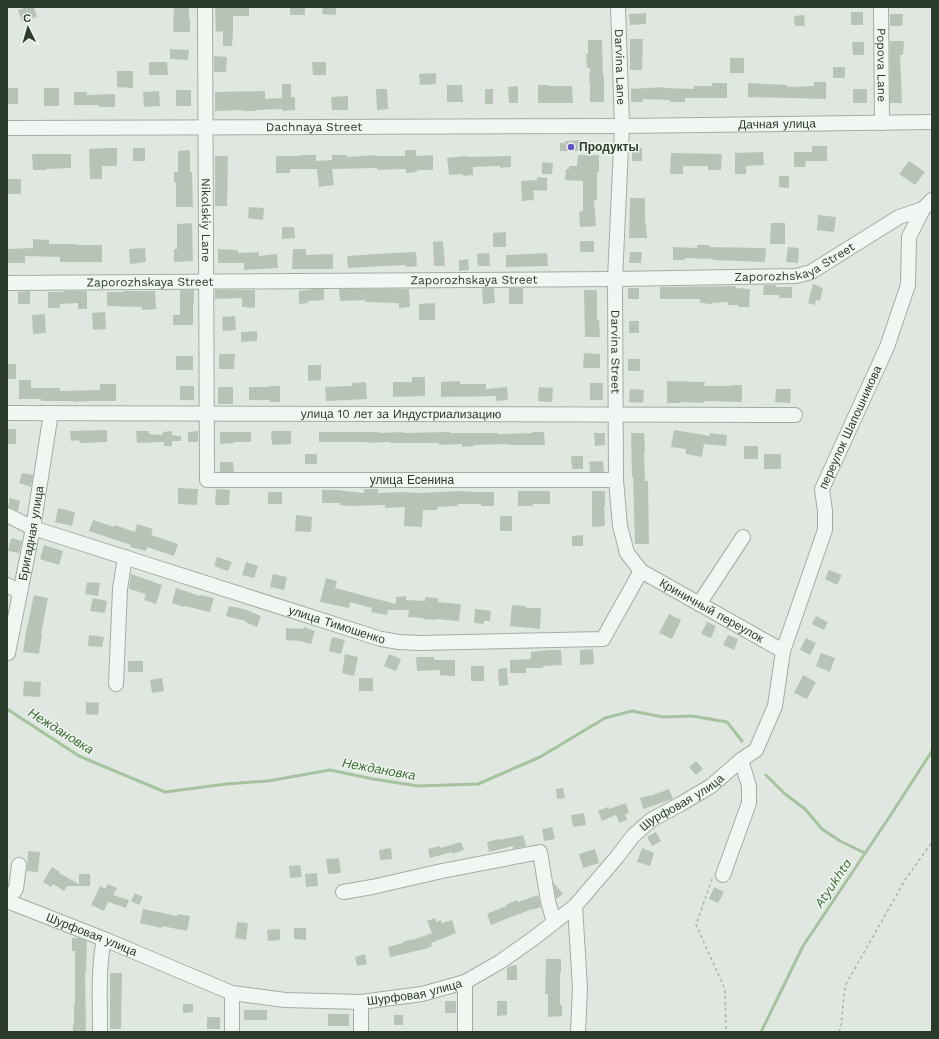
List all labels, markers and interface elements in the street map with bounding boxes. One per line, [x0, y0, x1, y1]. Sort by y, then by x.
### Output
north arrow [8, 8, 48, 48]
text: С [23, 12, 32, 25]
street label: Popova Lane [874, 28, 889, 102]
street label: Darvina Lane [612, 29, 628, 105]
street label: Дачная улица [738, 116, 816, 132]
street label: Dachnaya Street [266, 120, 362, 134]
place label: Продукты [579, 140, 639, 154]
marker: Продукты [566, 142, 576, 152]
street label: Nikolskiy Lane [199, 178, 213, 262]
street label: Zaporozhskaya Street [734, 240, 857, 284]
street label: Zaporozhskaya Street [410, 273, 538, 287]
street label: Zaporozhskaya Street [86, 275, 214, 289]
street label: Darvina Street [608, 310, 623, 394]
street label: переулок Шапошникова [816, 363, 885, 491]
street label: улица 10 лет за Индустриализацию [301, 407, 501, 421]
street label: улица Есенина [370, 473, 454, 487]
street label: Бригадная улица [16, 485, 47, 582]
street label: Криничный переулок [657, 576, 767, 646]
street label: улица Тимошенко [287, 603, 386, 647]
water label: Неждановка [25, 705, 97, 757]
water label: Неждановка [341, 755, 417, 783]
street label: Шурфовая улица [637, 771, 727, 834]
water label: Atyukhta [811, 856, 855, 911]
street label: Шурфовая улица [44, 910, 139, 959]
street label: Шурфовая улица [366, 976, 464, 1008]

